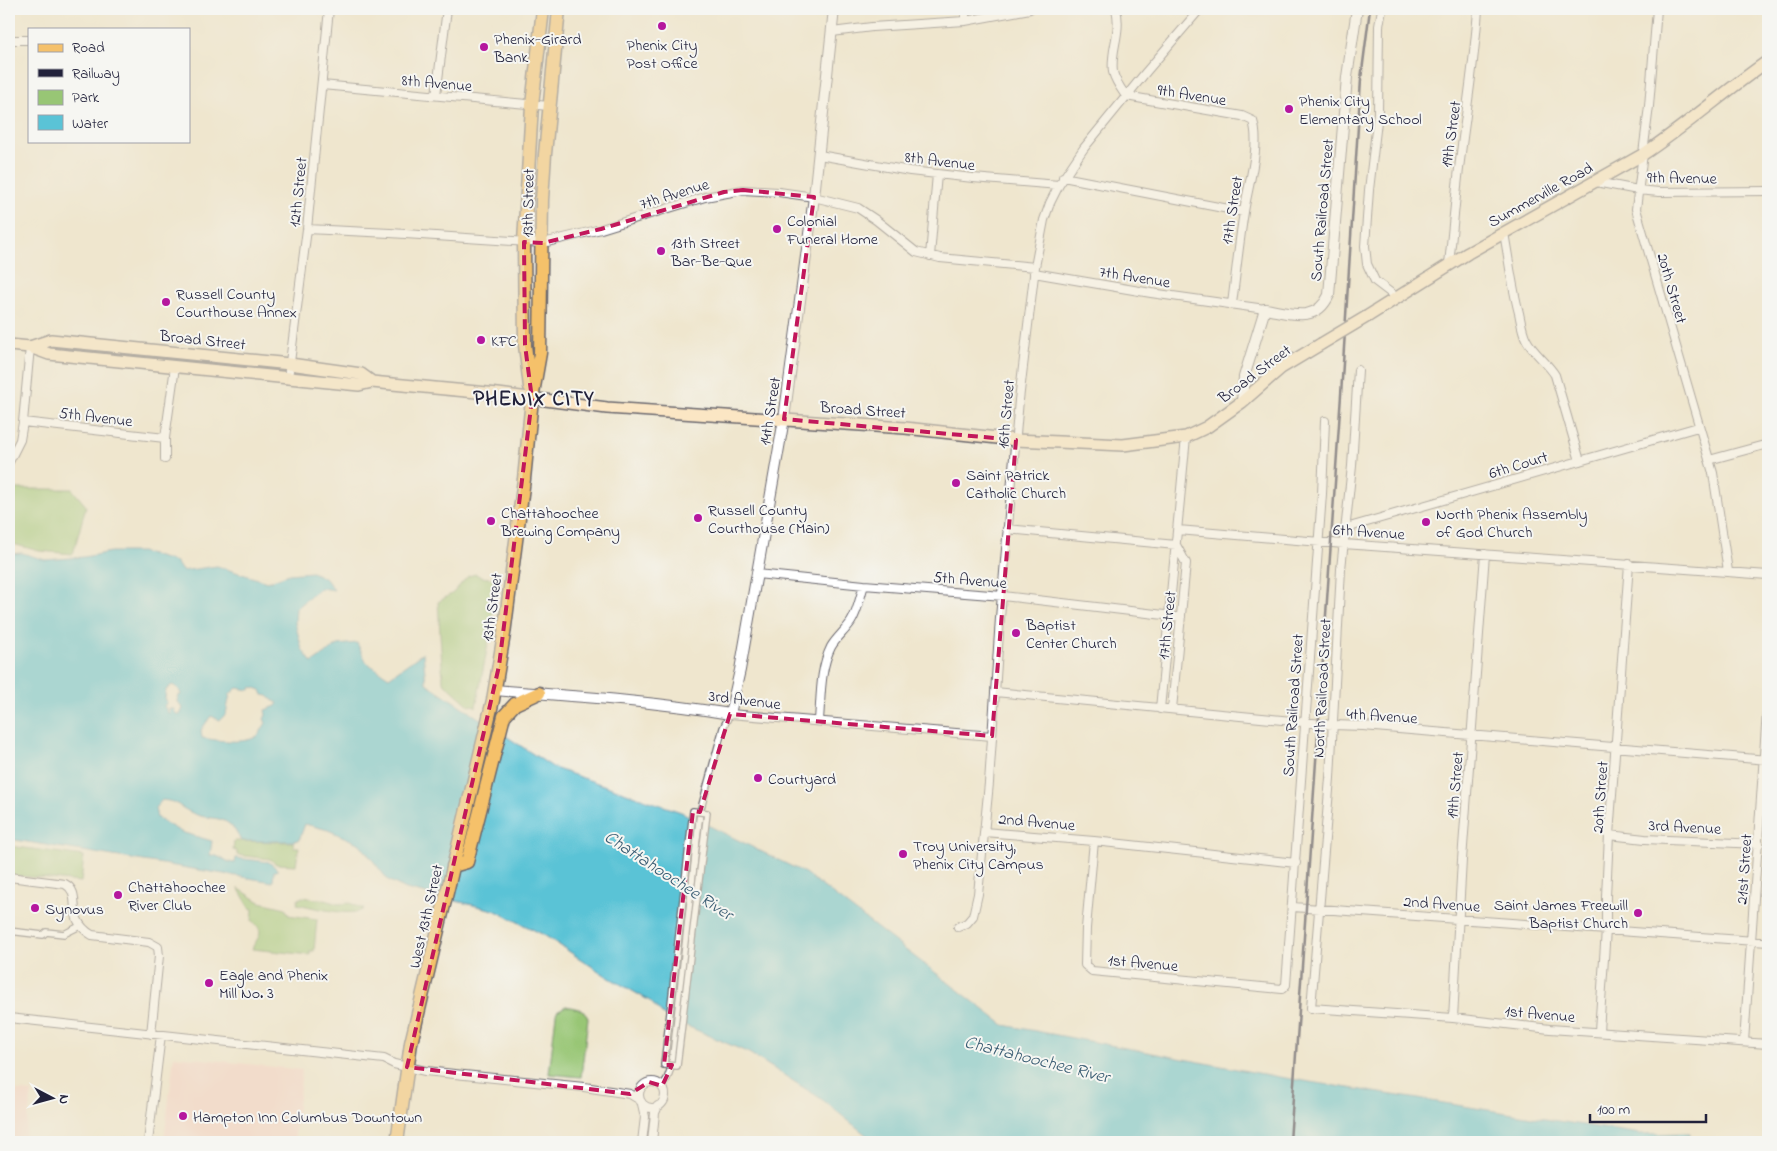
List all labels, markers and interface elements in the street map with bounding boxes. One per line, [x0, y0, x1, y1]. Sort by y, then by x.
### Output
marker: Phenix City Post Office [656, 20, 668, 32]
legend [28, 28, 190, 142]
place label: Phenix-Girard Bank [493, 28, 581, 70]
place label: Phenix City Post Office [626, 34, 698, 76]
text: Road [72, 37, 105, 59]
marker: Phenix-Girard Bank [478, 41, 490, 53]
text: Railway [72, 63, 120, 86]
street label: 8th Avenue [401, 69, 474, 99]
street label: 9th Avenue [1155, 79, 1229, 113]
text: Park [72, 87, 100, 109]
place label: Phenix City Elementary School [1299, 90, 1422, 132]
street label: 19th Street [1435, 99, 1469, 169]
marker: Phenix City Elementary School [1283, 103, 1295, 115]
text: Water [72, 113, 108, 135]
street label: South Railroad Street [1305, 137, 1341, 282]
street label: 8th Avenue [903, 146, 977, 178]
street label: 12th Street [283, 155, 315, 228]
street label: Summerville Road [1484, 157, 1598, 235]
street label: 9th Avenue [1647, 166, 1718, 192]
street label: 13th Street [516, 168, 542, 238]
street label: 7th Avenue [637, 173, 713, 217]
street label: 17th Street [1216, 174, 1250, 246]
place label: Colonial Funeral Home [786, 210, 879, 252]
marker: Colonial Funeral Home [771, 223, 783, 235]
place label: 13th Street Bar-Be-Que [670, 232, 753, 274]
marker: 13th Street Bar-Be-Que [655, 245, 667, 257]
street label: 20th Street [1650, 251, 1693, 327]
street label: 7th Avenue [1098, 261, 1173, 296]
place label: Russell County Courthouse Annex [176, 283, 297, 325]
marker: Russell County Courthouse Annex [160, 296, 172, 308]
street label: Broad Street [158, 324, 247, 357]
place label: KFC [491, 330, 517, 354]
marker: KFC [475, 334, 487, 346]
street label: Broad Street [1213, 339, 1297, 411]
street label: 14th Street [754, 375, 788, 447]
street label: 16th Street [992, 378, 1022, 450]
district label: PHENIX CITY [473, 385, 595, 415]
street label: Broad Street [818, 396, 907, 426]
street label: 5th Avenue [58, 402, 135, 435]
street label: 6th Court [1486, 445, 1552, 486]
place label: Saint Patrick Catholic Church [966, 464, 1066, 506]
marker: Saint Patrick Catholic Church [950, 477, 962, 489]
place label: Russell County Courthouse (Main) [708, 499, 830, 541]
place label: Chattahoochee Brewing Company [500, 502, 620, 544]
place label: North Phenix Assembly of God Church [1436, 503, 1587, 545]
marker: Russell County Courthouse (Main) [692, 512, 704, 524]
marker: Chattahoochee Brewing Company [485, 515, 497, 527]
marker: North Phenix Assembly of God Church [1420, 516, 1432, 528]
street label: 6th Avenue [1332, 519, 1406, 548]
street label: 5th Avenue [932, 566, 1009, 596]
street label: 13th Street [476, 571, 510, 643]
street label: 17th Street [1152, 589, 1184, 661]
place label: Baptist Center Church [1025, 614, 1117, 656]
street label: North Railroad Street [1307, 617, 1339, 758]
marker: Baptist Center Church [1010, 627, 1022, 639]
street label: South Railroad Street [1277, 632, 1311, 777]
street label: 3rd Avenue [707, 685, 783, 717]
street label: 4th Avenue [1345, 703, 1419, 732]
street label: 19th Street [1441, 750, 1471, 820]
street label: 20th Street [1587, 760, 1616, 834]
place label: Courtyard [768, 768, 836, 792]
marker: Courtyard [752, 772, 764, 784]
street label: 2nd Avenue [998, 808, 1077, 838]
street label: 3rd Avenue [1648, 814, 1723, 842]
water label: Chattahoochee River [598, 825, 739, 929]
street label: 21st Street [1731, 832, 1759, 905]
place label: Troy University, Phenix City Campus [913, 835, 1044, 877]
marker: Troy University, Phenix City Campus [897, 848, 909, 860]
street label: West 13th Street [403, 861, 451, 971]
place label: Chattahoochee River Club [128, 876, 227, 918]
marker: Chattahoochee River Club [112, 889, 124, 901]
street label: 2nd Avenue [1403, 890, 1482, 920]
place label: Saint James Freewill Baptist Church [1494, 894, 1628, 936]
place label: Synovus [45, 898, 104, 922]
marker: Synovus [29, 902, 41, 914]
marker: Saint James Freewill Baptist Church [1632, 907, 1644, 919]
street label: 1st Avenue [1107, 949, 1180, 979]
place label: Eagle and Phenix Mill No. 3 [219, 964, 328, 1006]
marker: Eagle and Phenix Mill No. 3 [203, 977, 215, 989]
street label: 1st Avenue [1504, 1000, 1577, 1030]
water label: Chattahoochee River [961, 1030, 1114, 1092]
north arrow [28, 1074, 78, 1124]
scale bar [1590, 1091, 1706, 1123]
text: N [53, 1093, 74, 1105]
text: 100 m [1597, 1099, 1630, 1121]
place label: Hampton Inn Columbus Downtown [193, 1106, 422, 1130]
marker: Hampton Inn Columbus Downtown [177, 1110, 189, 1122]

